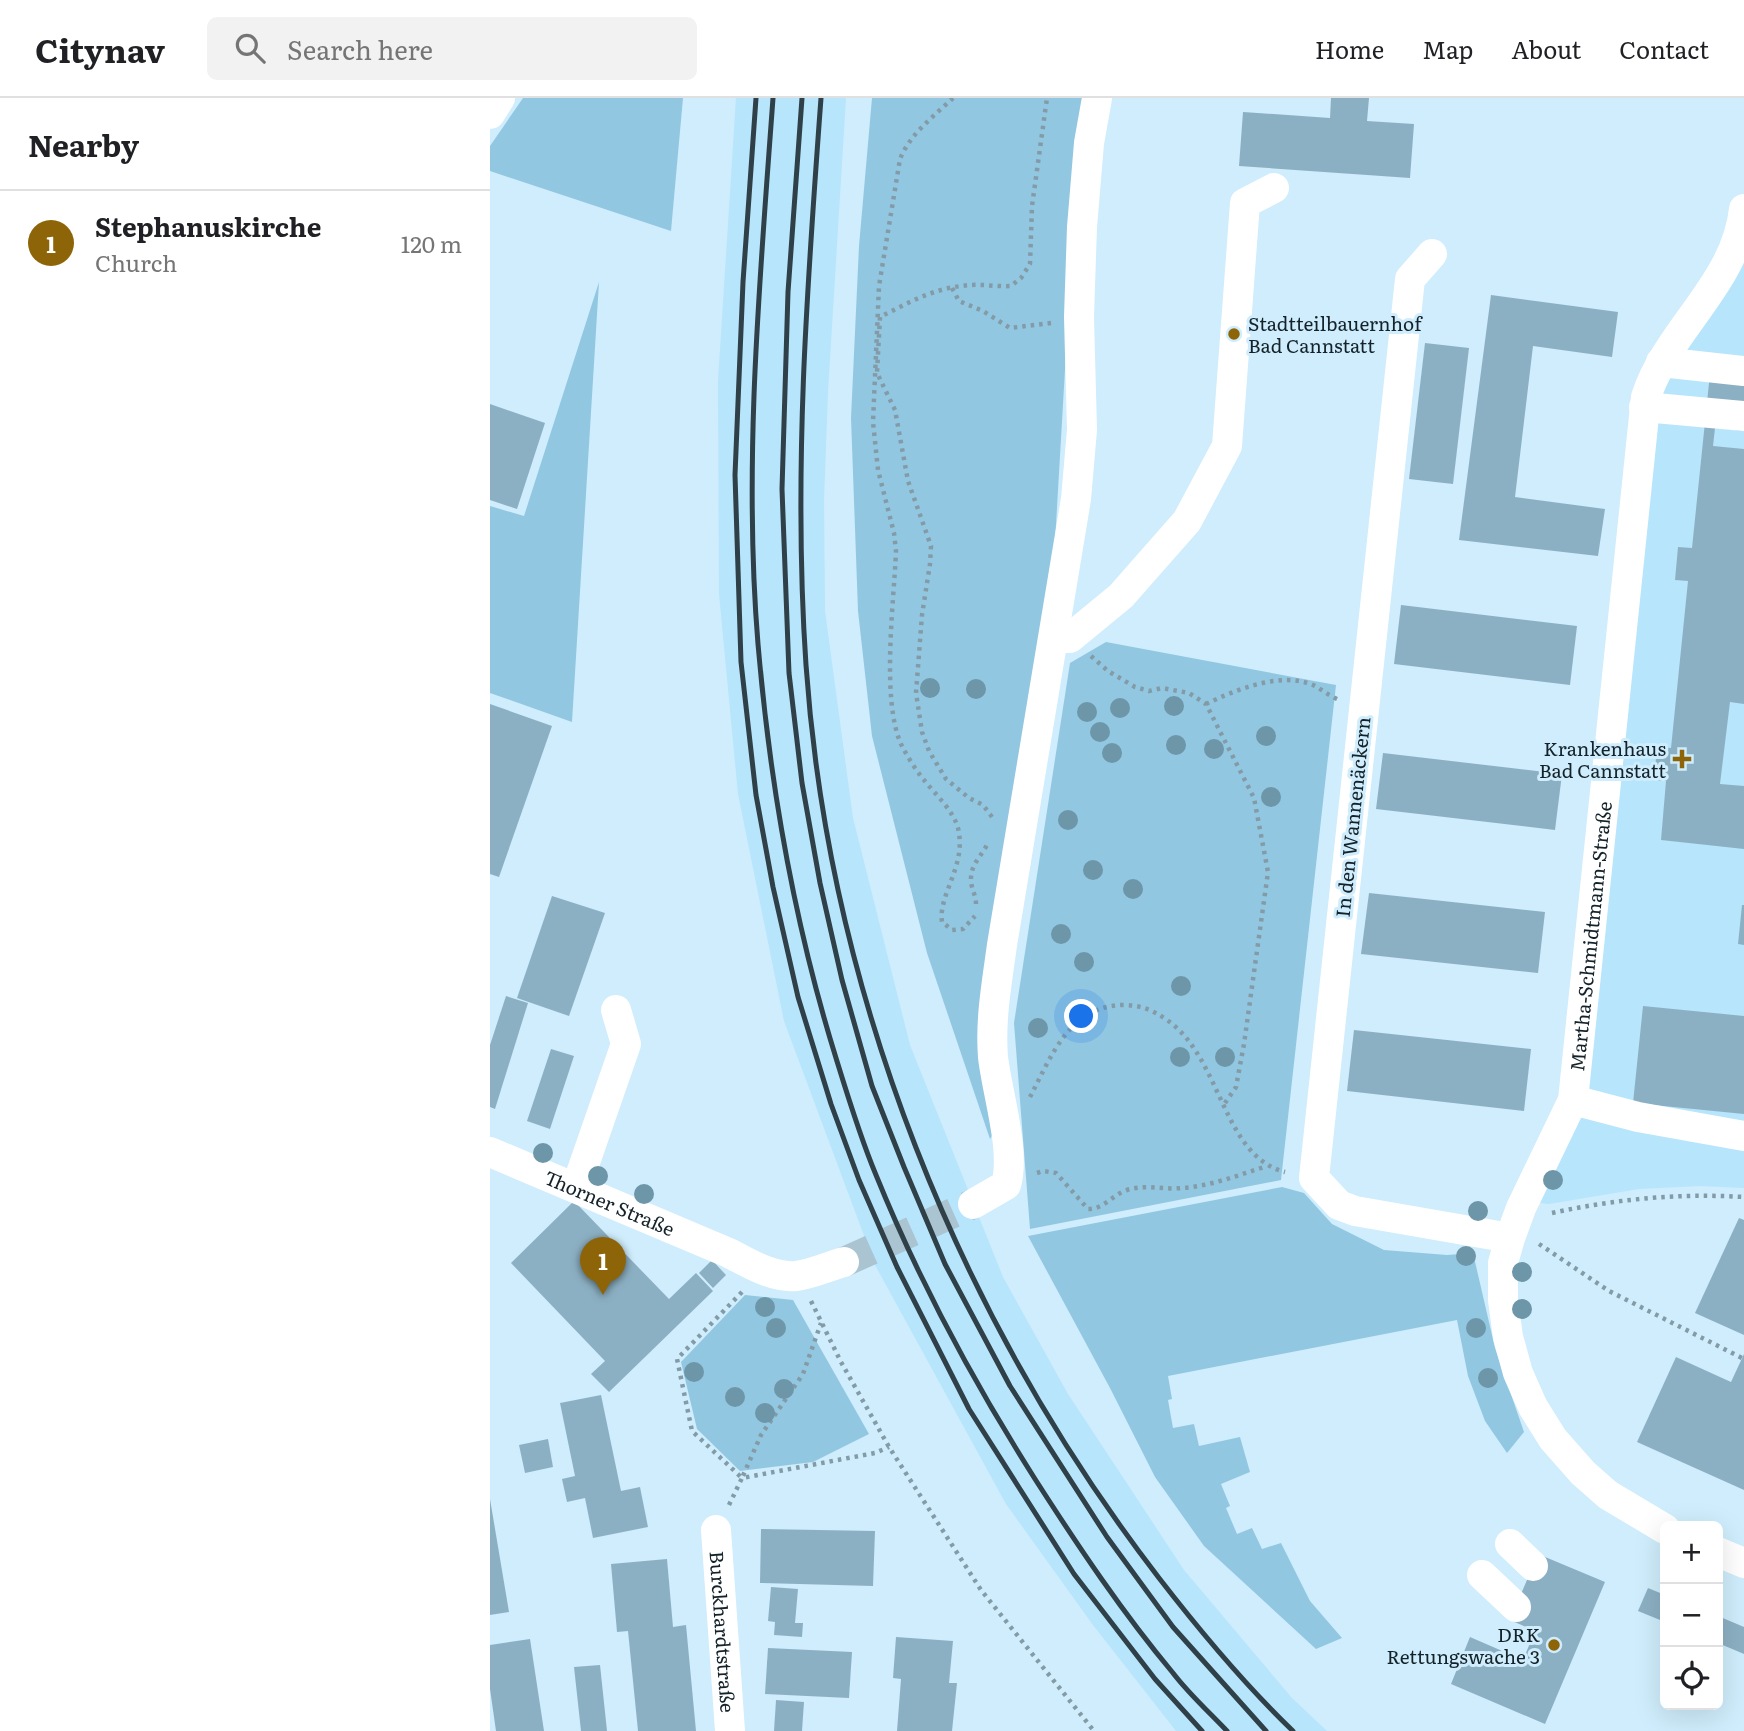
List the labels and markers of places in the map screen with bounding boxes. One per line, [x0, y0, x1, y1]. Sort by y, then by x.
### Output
place label: Stadtteilbauernhof Bad Cannstatt [1248, 309, 1423, 359]
marker: Stadtteilbauernhof Bad Cannstatt [1226, 326, 1242, 342]
place label: Krankenhaus Bad Cannstatt [1539, 734, 1666, 784]
marker: Krankenhaus Bad Cannstatt [1672, 749, 1692, 769]
pin: 1 [580, 1237, 626, 1295]
place label: DRK Rettungswache 3 [1387, 1620, 1540, 1670]
marker: DRK Rettungswache 3 [1546, 1637, 1562, 1653]

